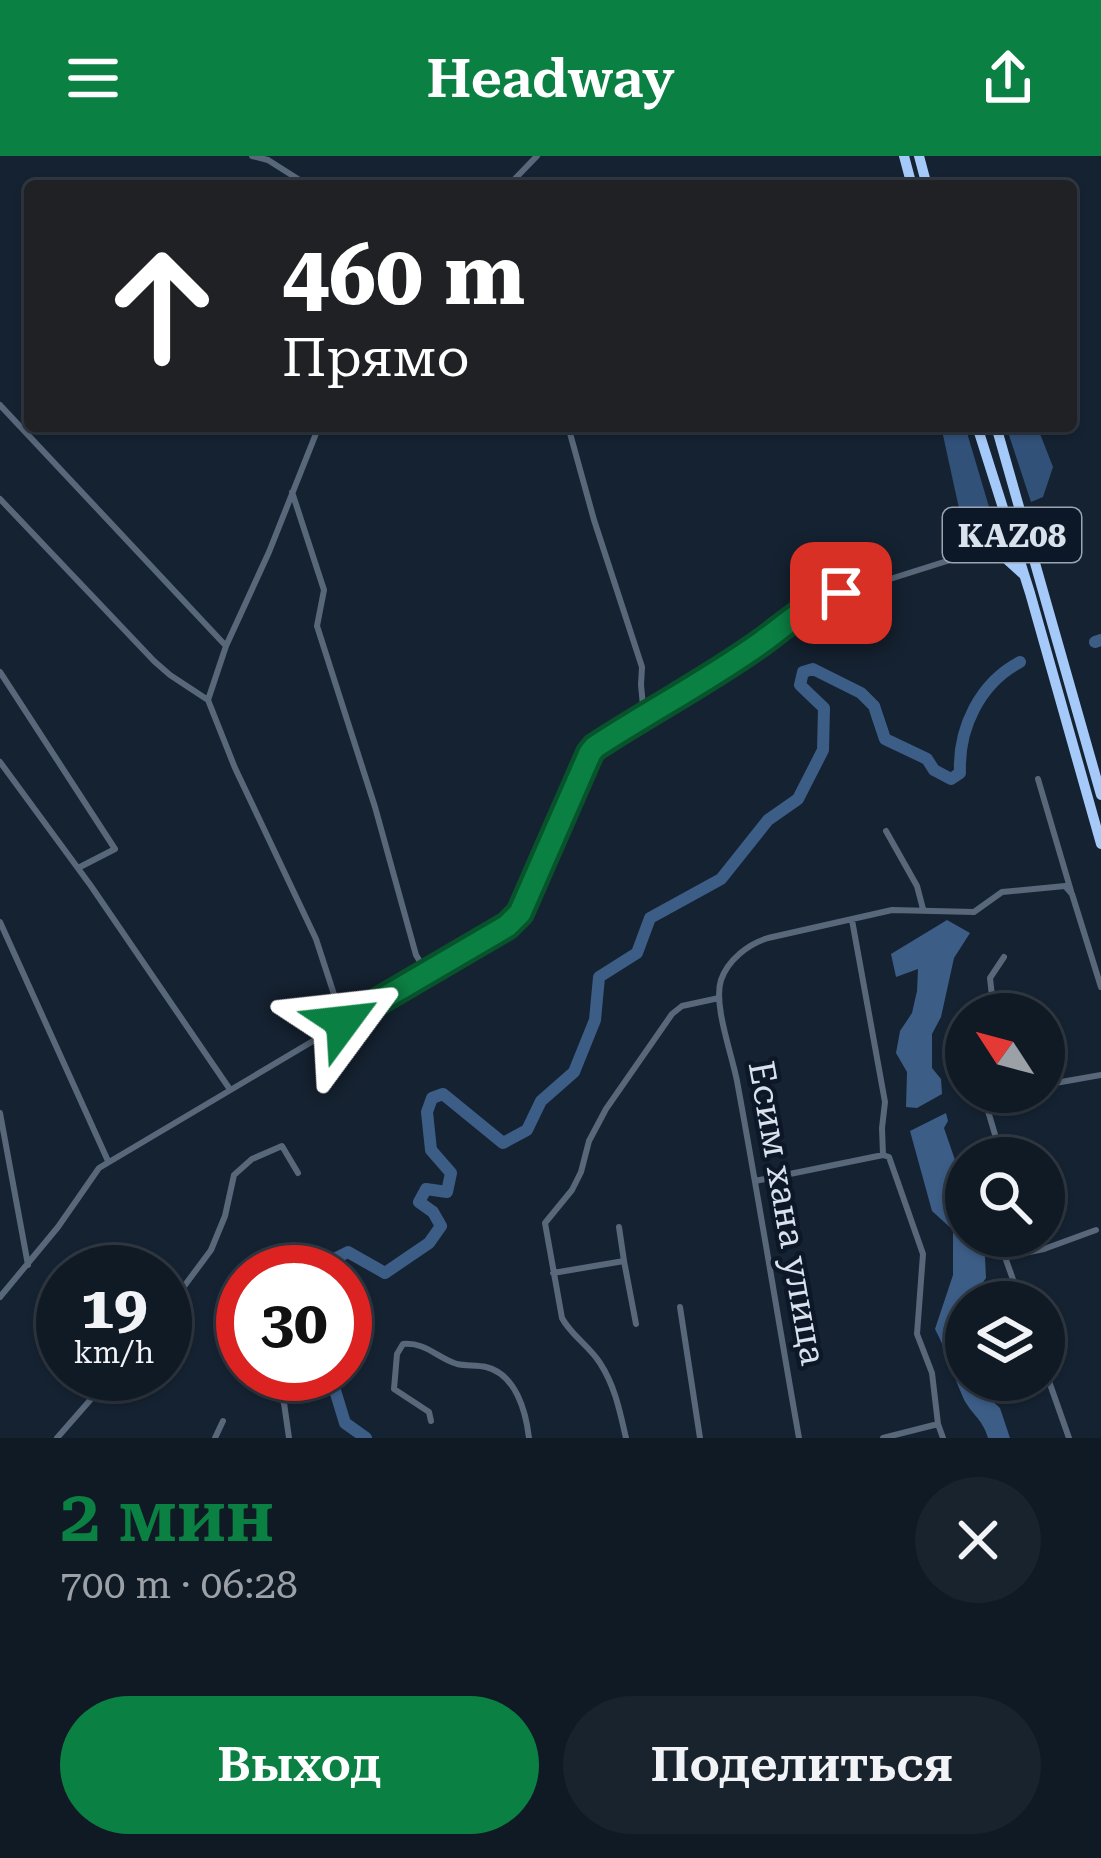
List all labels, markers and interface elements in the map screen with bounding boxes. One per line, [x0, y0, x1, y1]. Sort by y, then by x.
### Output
icon: menu [60, 45, 126, 111]
icon: share [975, 45, 1041, 111]
text: Headway [426, 47, 675, 110]
text: 460 m [282, 226, 525, 324]
icon: ahead [84, 228, 240, 384]
text: Прямо [282, 326, 470, 389]
road number: KAZ08 [943, 508, 1081, 562]
pin [790, 542, 892, 644]
icon: arrive [808, 560, 874, 626]
position arrow [280, 959, 406, 1085]
north arrow [945, 993, 1065, 1113]
map controls [945, 993, 1065, 1401]
street label: Есим хана улица [740, 1058, 834, 1369]
button: search [945, 1137, 1065, 1257]
speed limit sign: 30 [216, 1245, 372, 1401]
text: 19 [80, 1272, 148, 1343]
button: layers [945, 1281, 1065, 1401]
text: km/h [74, 1335, 154, 1370]
text: 2 мин [60, 1474, 274, 1559]
button: close [915, 1477, 1041, 1603]
text: 700 m · 06:28 [60, 1562, 298, 1608]
button: Выход [60, 1696, 539, 1834]
button: Поделиться [563, 1696, 1041, 1834]

